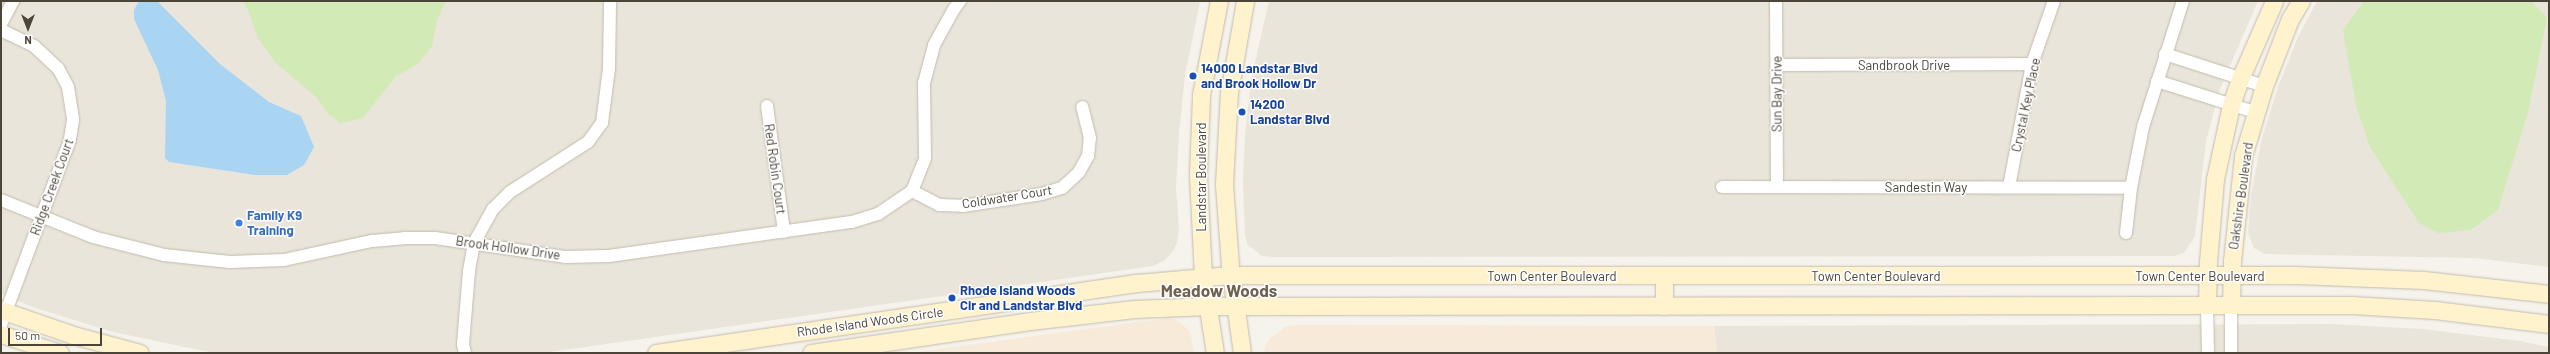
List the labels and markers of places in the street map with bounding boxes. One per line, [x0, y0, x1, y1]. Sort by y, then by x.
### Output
place label: 14000 Landstar Blvd and Brook Hollow Dr [1201, 61, 1318, 92]
marker: 14000 Landstar Blvd and Brook Hollow Dr [1188, 71, 1198, 81]
place label: 14200 Landstar Blvd [1250, 97, 1330, 128]
marker: 14200 Landstar Blvd [1237, 107, 1247, 117]
place label: Family K9 Training [247, 208, 302, 239]
marker: Family K9 Training [234, 218, 244, 228]
place label: Rhode Island Woods Cir and Landstar Blvd [960, 283, 1082, 314]
marker: Rhode Island Woods Cir and Landstar Blvd [947, 293, 957, 303]

